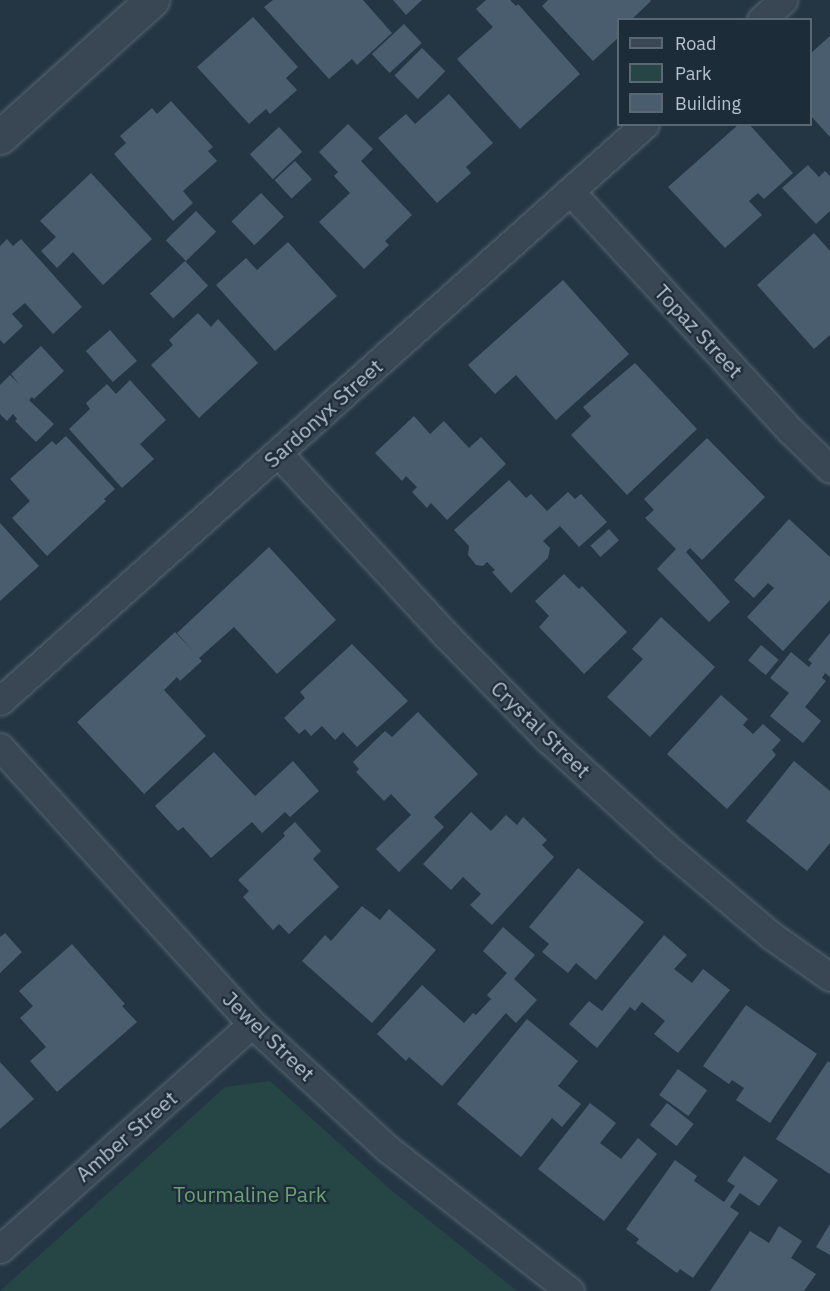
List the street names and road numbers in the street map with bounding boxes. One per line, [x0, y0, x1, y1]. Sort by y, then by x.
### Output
street label: Topaz Street [650, 279, 748, 383]
street label: Sardonyx Street [259, 353, 387, 473]
street label: Crystal Street [486, 675, 596, 783]
street label: Jewel Street [218, 986, 320, 1086]
street label: Amber Street [70, 1085, 182, 1187]

